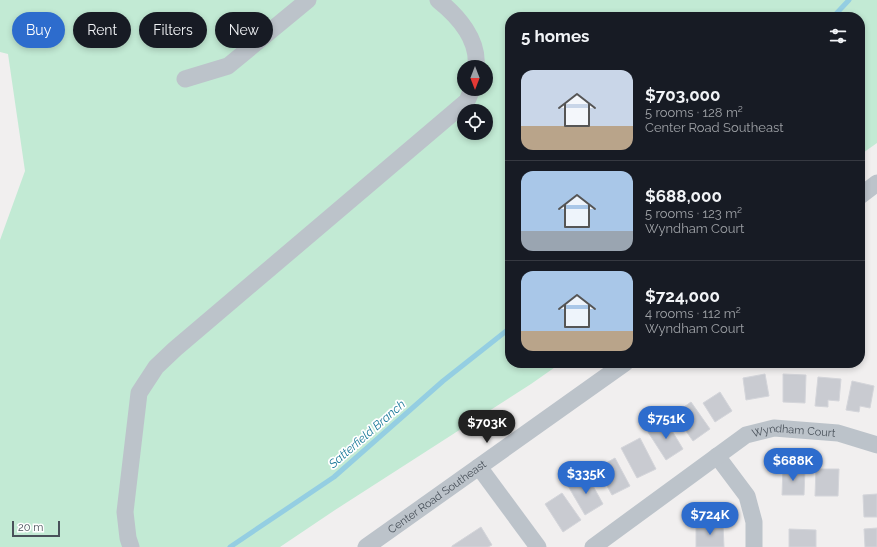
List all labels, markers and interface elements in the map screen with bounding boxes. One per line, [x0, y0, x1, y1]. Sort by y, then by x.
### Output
chip: Buy [12, 12, 65, 48]
chip: Rent [73, 12, 131, 48]
chip: Filters [139, 12, 207, 48]
chip: New [215, 12, 273, 48]
icon: filters [827, 25, 849, 47]
text: 5 homes [521, 26, 589, 46]
north arrow [457, 60, 493, 96]
map controls [457, 60, 493, 140]
text: $703,000 [645, 85, 721, 105]
icon: home [553, 86, 601, 134]
button: locate [457, 104, 493, 140]
text: 5 rooms · 128 m² [645, 105, 743, 120]
text: Center Road Southeast [645, 120, 784, 135]
text: $688,000 [645, 186, 722, 206]
icon: home [553, 187, 601, 235]
text: 5 rooms · 123 m² [645, 206, 742, 221]
text: Wyndham Court [645, 221, 744, 236]
text: $724,000 [645, 286, 720, 306]
icon: home [553, 287, 601, 335]
text: 4 rooms · 112 m² [645, 306, 741, 321]
text: Wyndham Court [645, 321, 744, 336]
water label: Satterfield Branch [325, 397, 408, 472]
pin: $751K [638, 406, 694, 440]
pin: $703K [459, 410, 515, 444]
text: $751K [647, 411, 685, 426]
text: $703K [467, 415, 507, 430]
street label: Wyndham Court [751, 422, 836, 440]
pin: $688K [765, 448, 821, 482]
text: $688K [773, 453, 813, 468]
street label: Center Road Southeast [386, 458, 489, 536]
pin: $335K [558, 461, 614, 495]
text: $335K [567, 466, 605, 481]
pin: $724K [682, 502, 738, 536]
text: $724K [691, 507, 730, 522]
scale bar [12, 519, 60, 538]
text: 20 m [18, 521, 43, 534]

